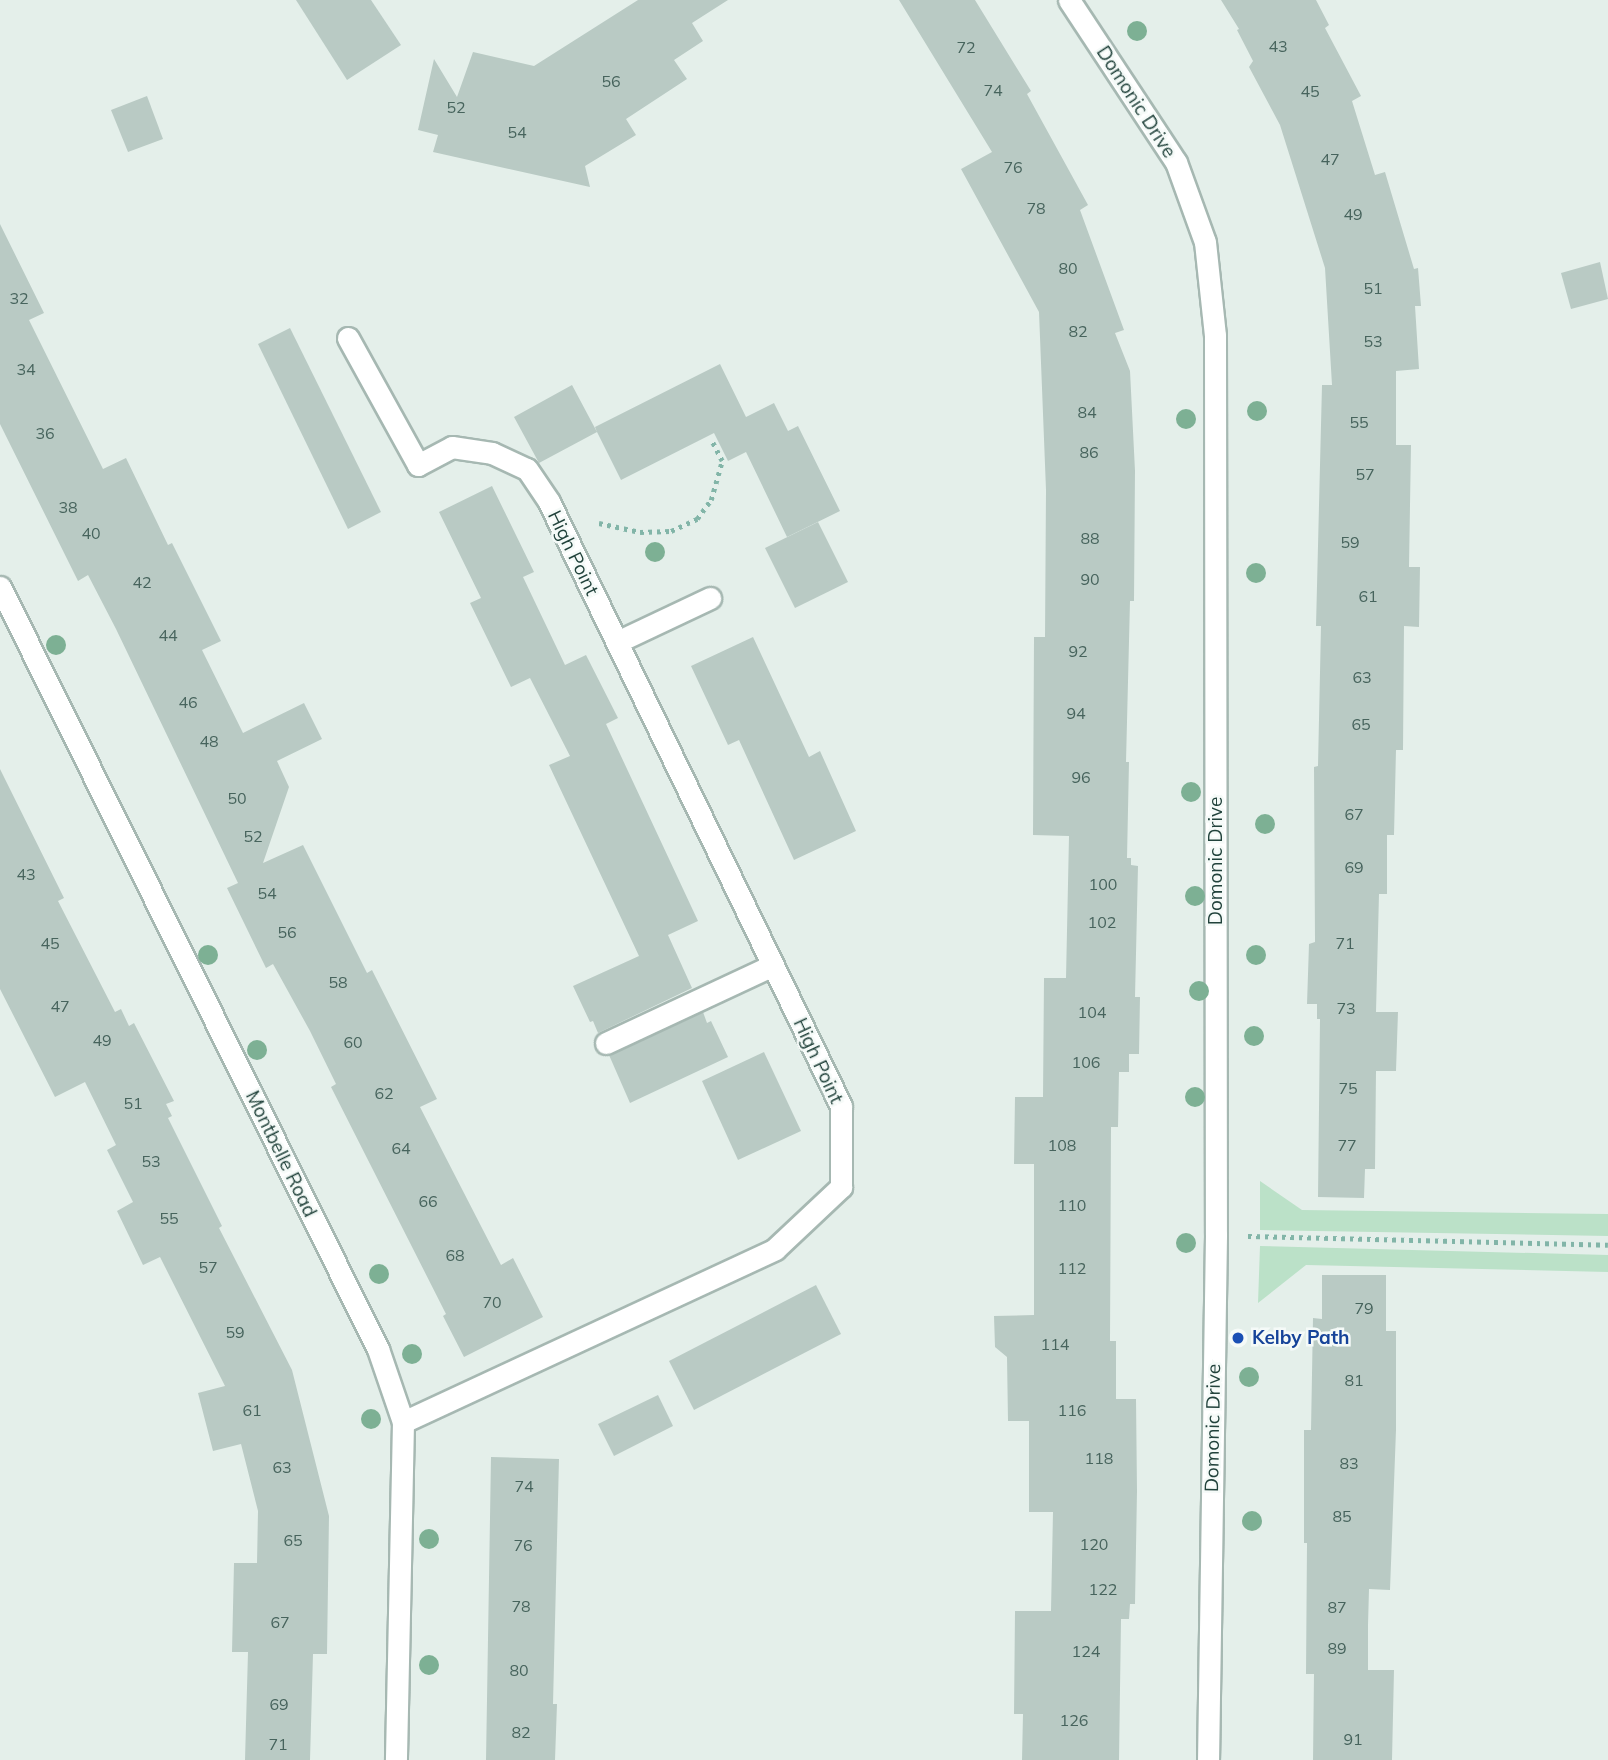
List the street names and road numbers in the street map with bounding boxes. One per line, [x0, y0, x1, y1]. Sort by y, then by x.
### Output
street label: Domonic Drive [1091, 42, 1181, 162]
street label: High Point [543, 507, 603, 599]
street label: Domonic Drive [1205, 797, 1227, 925]
street label: High Point [788, 1015, 848, 1107]
street label: Montbelle Road [241, 1087, 321, 1221]
street label: Domonic Drive [1200, 1364, 1226, 1492]

